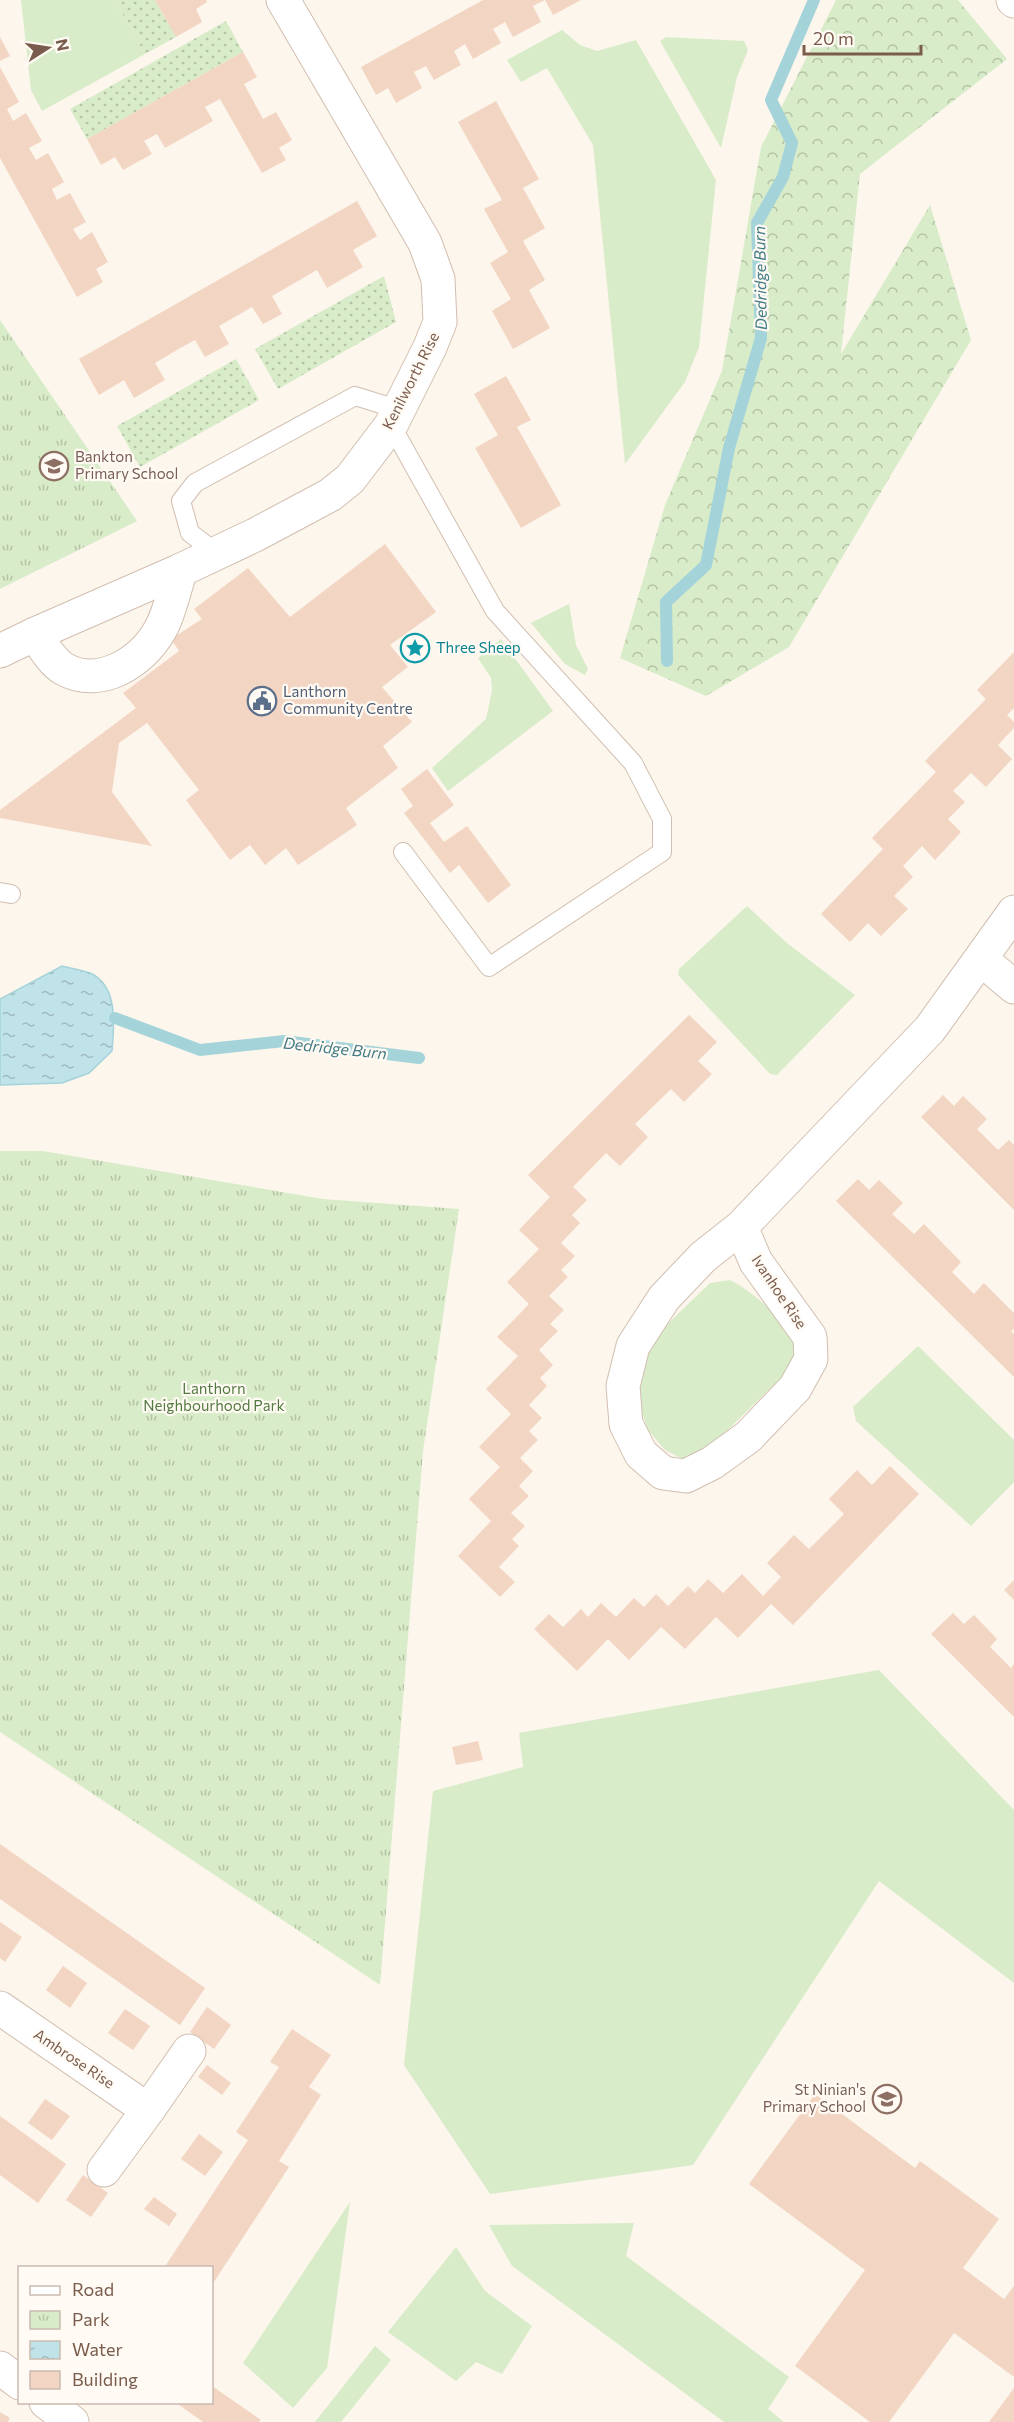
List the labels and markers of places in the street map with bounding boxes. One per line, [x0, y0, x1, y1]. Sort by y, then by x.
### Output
place label: Bankton Primary School [75, 447, 178, 482]
school or university icon: Bankton Primary School [38, 450, 70, 482]
place icon: Three Sheep [399, 632, 431, 664]
place label: Three Sheep [436, 638, 521, 656]
place label: Lanthorn Community Centre [283, 682, 413, 717]
public building icon: Lanthorn Community Centre [246, 685, 278, 717]
place label: St Ninian's Primary School [763, 2080, 866, 2115]
school or university icon: St Ninian's Primary School [871, 2083, 903, 2115]

